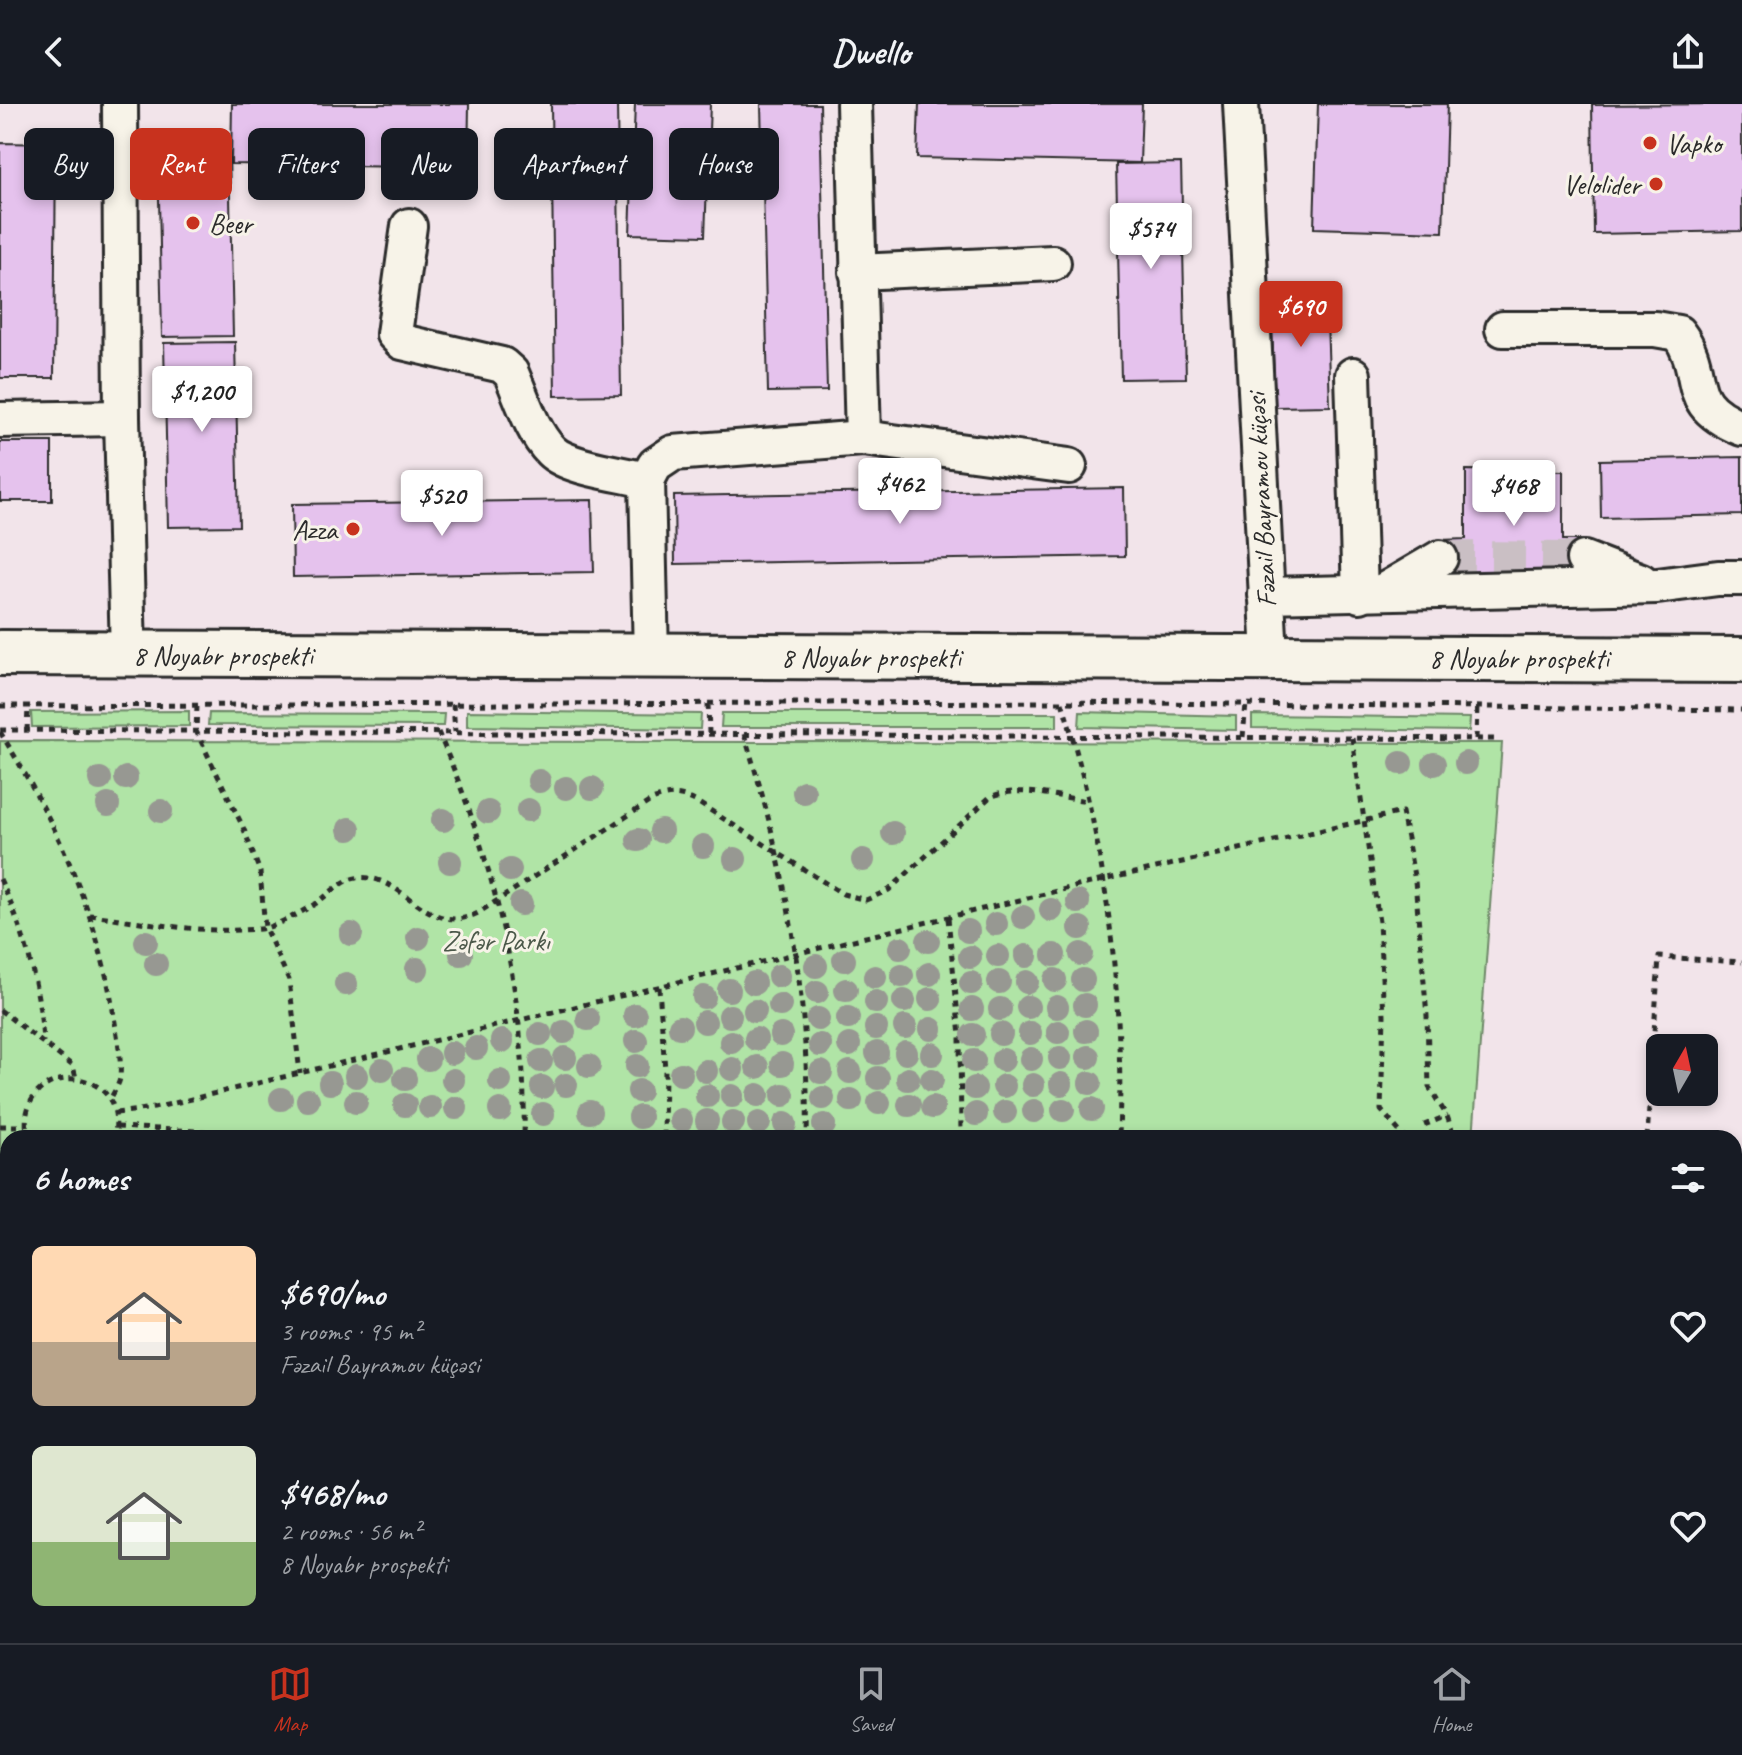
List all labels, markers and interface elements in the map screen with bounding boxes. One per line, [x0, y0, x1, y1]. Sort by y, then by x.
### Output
text: Dwello [832, 29, 910, 75]
icon: back [32, 30, 76, 74]
icon: share [1666, 30, 1710, 74]
place label: Vapko [1666, 126, 1724, 161]
chip: Buy [24, 128, 114, 200]
chip: Rent [130, 128, 232, 200]
chip: Filters [248, 128, 365, 200]
chip: New [381, 128, 478, 200]
chip: Apartment [494, 128, 653, 200]
chip: House [669, 128, 779, 200]
marker: Vapko [1641, 134, 1659, 152]
place label: Velolider [1563, 167, 1643, 202]
marker: Velolider [1647, 175, 1665, 193]
pin: $574 [1104, 203, 1198, 271]
place label: Beer [209, 206, 255, 241]
text: $574 [1128, 212, 1174, 245]
marker: Beer [184, 214, 202, 232]
pin: $690 [1254, 281, 1348, 349]
text: $690 [1277, 290, 1325, 323]
pin: $1,200 [137, 366, 267, 434]
text: $1,200 [170, 375, 234, 408]
street label: Fəzail Bayramov küçəsi [1238, 388, 1284, 608]
pin: $462 [853, 458, 947, 526]
pin: $468 [1467, 460, 1561, 528]
text: $462 [876, 467, 924, 500]
text: $468 [1490, 469, 1538, 502]
pin: $520 [395, 470, 489, 538]
text: $520 [419, 479, 465, 512]
place label: Azza [293, 512, 339, 547]
marker: Azza [344, 520, 362, 538]
street label: 8 Noyabr prospekti [133, 638, 317, 673]
street label: 8 Noyabr prospekti [781, 640, 965, 675]
street label: 8 Noyabr prospekti [1429, 641, 1613, 676]
park label: Zəfər Parkı [442, 923, 551, 958]
north arrow [1646, 1034, 1718, 1106]
map controls [1646, 1034, 1718, 1106]
icon: filters [1666, 1156, 1710, 1200]
text: 6 homes [32, 1157, 129, 1200]
text: $690/mo [280, 1272, 385, 1315]
icon: home [96, 1278, 192, 1374]
icon: heart [1666, 1304, 1710, 1348]
text: 3 rooms · 95 m² [280, 1315, 421, 1348]
text: Fəzail Bayramov küçəsi [280, 1348, 480, 1381]
text: $468/mo [280, 1472, 385, 1515]
icon: home [96, 1478, 192, 1574]
icon: heart [1666, 1504, 1710, 1548]
text: 2 rooms · 56 m² [280, 1515, 421, 1548]
text: 8 Noyabr prospekti [280, 1548, 447, 1581]
tab: Map [268, 1662, 312, 1738]
tab: Saved [849, 1662, 893, 1738]
tab: Home [1430, 1662, 1474, 1738]

